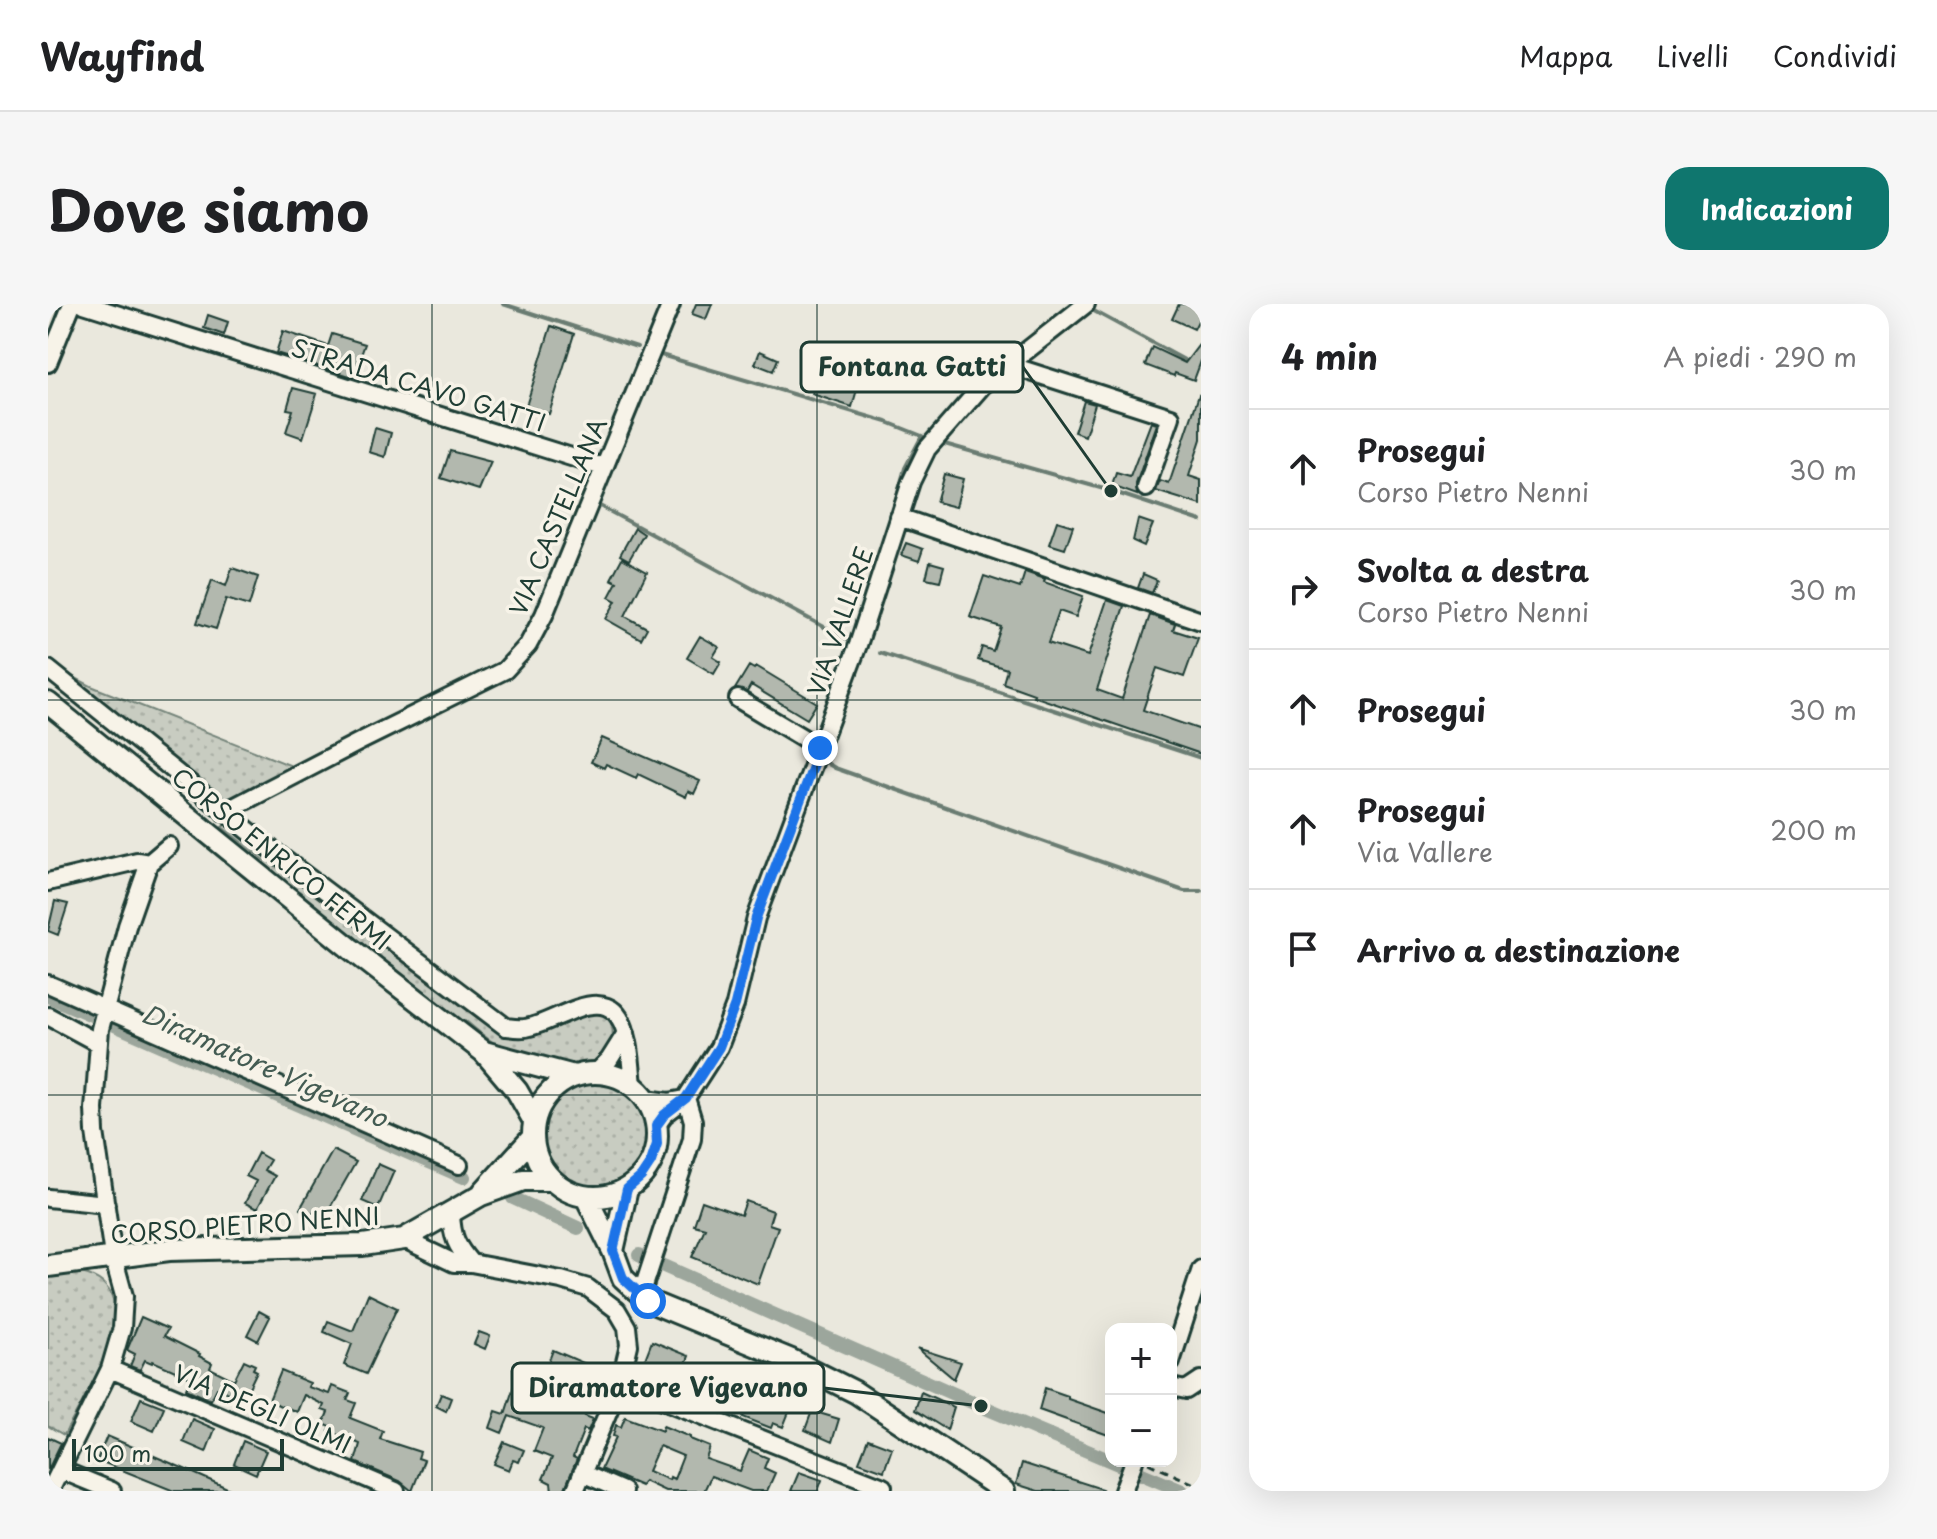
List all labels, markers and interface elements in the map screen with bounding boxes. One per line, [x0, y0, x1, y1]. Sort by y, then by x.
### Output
text: Wayfind [40, 27, 204, 84]
text: Mappa [1519, 34, 1612, 77]
text: Livelli [1656, 34, 1729, 77]
text: Condividi [1773, 34, 1897, 77]
text: Dove siamo [48, 166, 369, 251]
button: Indicazioni [1665, 167, 1889, 250]
street label: STRADA CAVO GATTI [287, 328, 551, 440]
text: 4 min [1281, 330, 1378, 382]
text: A piedi · 290 m [1663, 337, 1857, 376]
callout: Fontana Gatti [801, 342, 1023, 392]
text: Fontana Gatti [817, 346, 1007, 385]
street label: VIA CASTELLANA [499, 411, 615, 621]
text: Prosegui [1357, 427, 1486, 472]
icon: ahead [1281, 447, 1325, 491]
text: 30 m [1789, 450, 1857, 489]
text: Corso Pietro Nenni [1357, 472, 1589, 511]
street label: VIA VALLERE [797, 542, 881, 700]
text: Svolta a destra [1357, 547, 1589, 592]
icon: right [1281, 567, 1325, 611]
text: 30 m [1789, 570, 1857, 609]
text: Corso Pietro Nenni [1357, 592, 1589, 631]
icon: ahead [1281, 687, 1325, 731]
text: Prosegui [1357, 687, 1486, 732]
text: 30 m [1789, 690, 1857, 729]
route end [802, 730, 838, 766]
street label: CORSO ENRICO FERMI [165, 758, 399, 958]
text: Prosegui [1357, 787, 1486, 832]
icon: ahead [1281, 807, 1325, 851]
text: 200 m [1770, 810, 1857, 849]
text: Via Vallere [1357, 832, 1493, 871]
icon: arrive [1281, 927, 1325, 971]
text: Arrivo a destinazione [1357, 927, 1680, 972]
water label: Diramatore Vigevano [136, 993, 395, 1137]
street label: CORSO PIETRO NENNI [109, 1197, 381, 1251]
route start [630, 1283, 666, 1319]
map controls [1105, 1323, 1177, 1467]
button: + [1105, 1323, 1177, 1395]
street label: VIA DEGLI OLMI [168, 1354, 358, 1462]
callout: Diramatore Vigevano [512, 1363, 824, 1413]
text: Diramatore Vigevano [528, 1367, 808, 1406]
button: − [1105, 1395, 1177, 1467]
scale bar [72, 1435, 284, 1471]
text: 100 m [84, 1436, 151, 1469]

